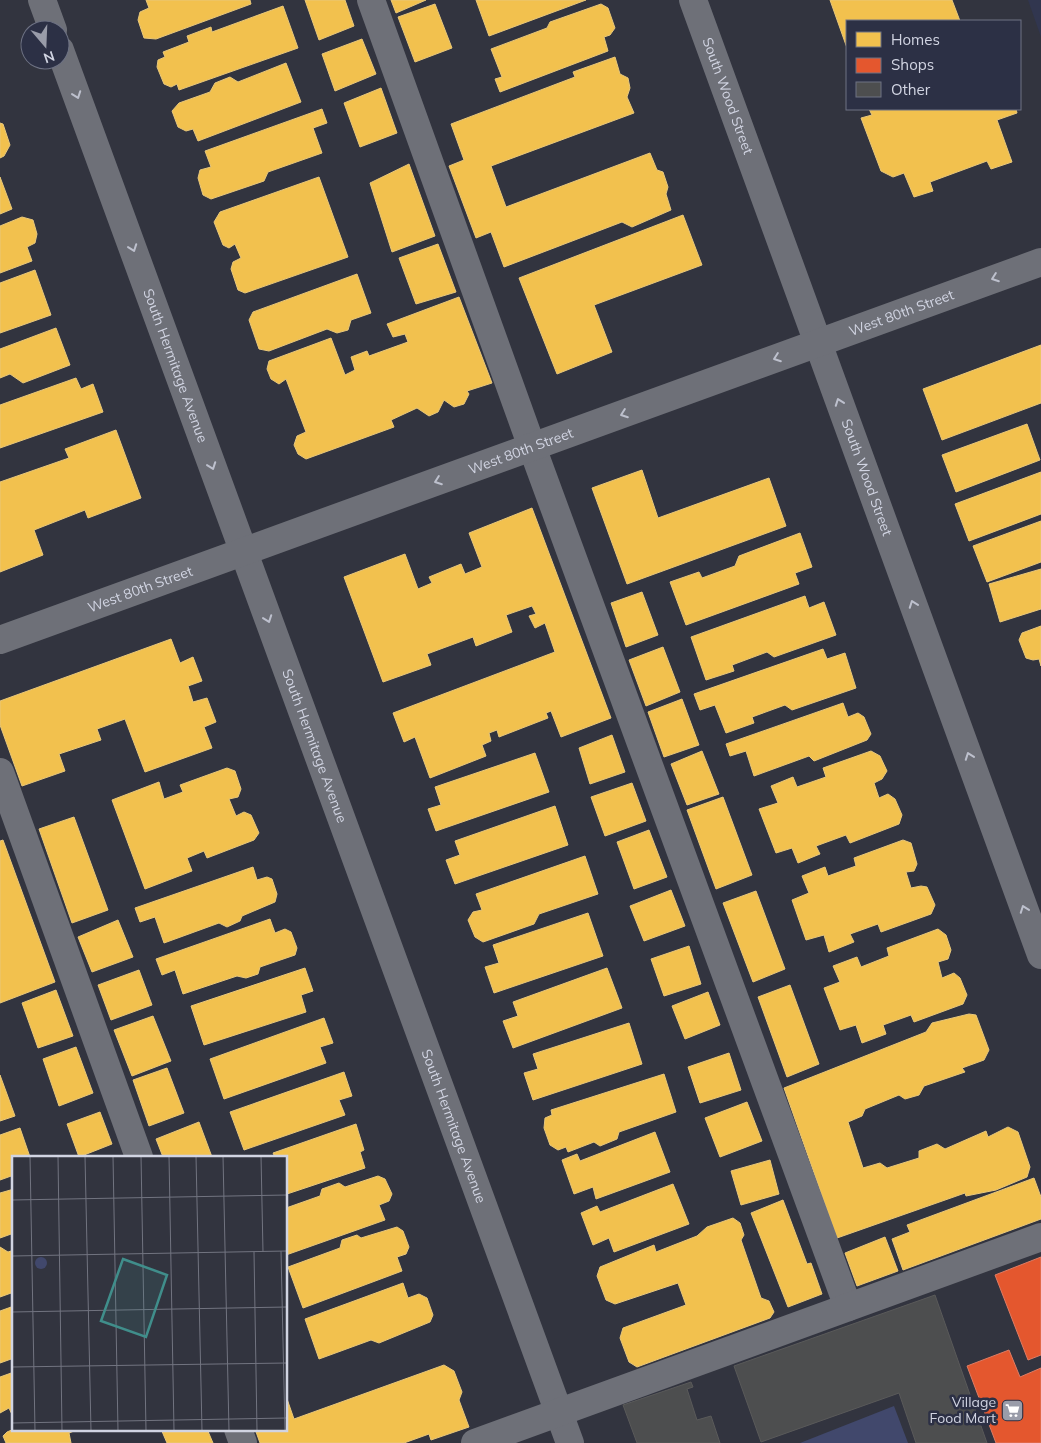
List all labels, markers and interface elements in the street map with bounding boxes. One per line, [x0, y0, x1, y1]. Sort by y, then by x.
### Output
north arrow [20, 20, 70, 70]
legend [846, 20, 1021, 110]
text: Homes [891, 30, 940, 49]
street label: South Wood Street [698, 35, 757, 157]
text: N [41, 47, 57, 68]
text: Shops [891, 55, 934, 74]
text: Other [891, 80, 931, 99]
one-way arrow [71, 91, 81, 99]
one-way arrow [127, 243, 137, 252]
one-way arrow [991, 272, 1000, 282]
street label: West 80th Street [847, 285, 956, 340]
street label: South Hermitage Avenue [139, 286, 212, 445]
one-way arrow [773, 352, 781, 362]
one-way arrow [835, 398, 845, 406]
one-way arrow [620, 408, 629, 418]
street label: South Wood Street [837, 416, 897, 538]
street label: West 80th Street [466, 424, 576, 478]
one-way arrow [206, 462, 216, 470]
one-way arrow [435, 475, 443, 485]
street label: West 80th Street [85, 562, 195, 616]
one-way arrow [909, 600, 919, 608]
one-way arrow [262, 614, 272, 623]
street label: South Hermitage Avenue [278, 666, 351, 825]
one-way arrow [965, 752, 975, 761]
one-way arrow [1020, 905, 1030, 914]
street label: South Hermitage Avenue [418, 1047, 490, 1206]
inset map [12, 1156, 288, 1430]
place label: Village Food Mart [930, 1393, 996, 1427]
supermarket icon: Village Food Mart [1000, 1398, 1024, 1422]

